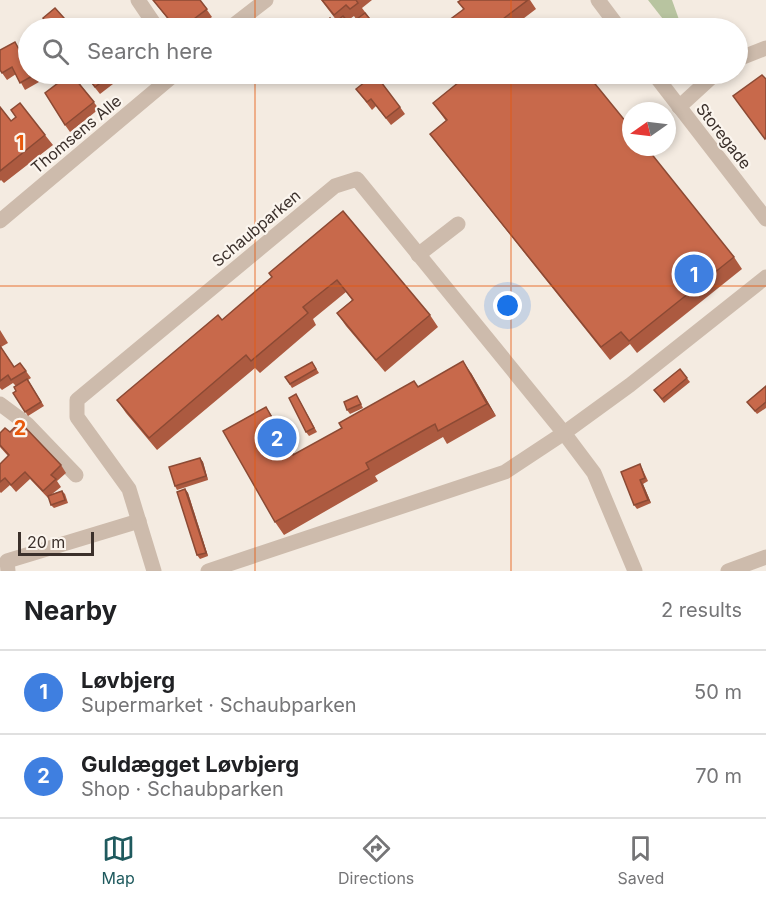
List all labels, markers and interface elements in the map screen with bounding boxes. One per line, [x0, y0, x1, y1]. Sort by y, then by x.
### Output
search box [18, 18, 748, 84]
icon: search [39, 35, 72, 68]
text: Search here [87, 38, 213, 64]
street label: Thomsens Alle [27, 90, 125, 178]
street label: Storegade [692, 99, 756, 173]
north arrow [622, 102, 676, 156]
text: 1 [16, 131, 24, 155]
street label: Schaubparken [208, 185, 304, 271]
pin: 1 [674, 252, 714, 296]
your location [493, 291, 522, 320]
text: 2 [14, 416, 26, 440]
pin: 2 [258, 416, 296, 460]
scale bar [18, 529, 94, 556]
text: 20 m [27, 532, 65, 552]
text: Nearby [24, 595, 117, 626]
text: 2 results [661, 598, 742, 622]
text: Løvbjerg [81, 667, 175, 693]
text: 1 [39, 680, 48, 704]
text: 50 m [694, 680, 742, 704]
text: Supermarket · Schaubparken [81, 693, 357, 717]
text: Guldægget Løvbjerg [81, 751, 299, 777]
text: 2 [37, 764, 50, 788]
text: 70 m [695, 764, 742, 788]
text: Shop · Schaubparken [81, 777, 284, 801]
tab: Map [102, 832, 135, 888]
tab: Directions [338, 832, 414, 888]
tab: Saved [618, 832, 664, 888]

